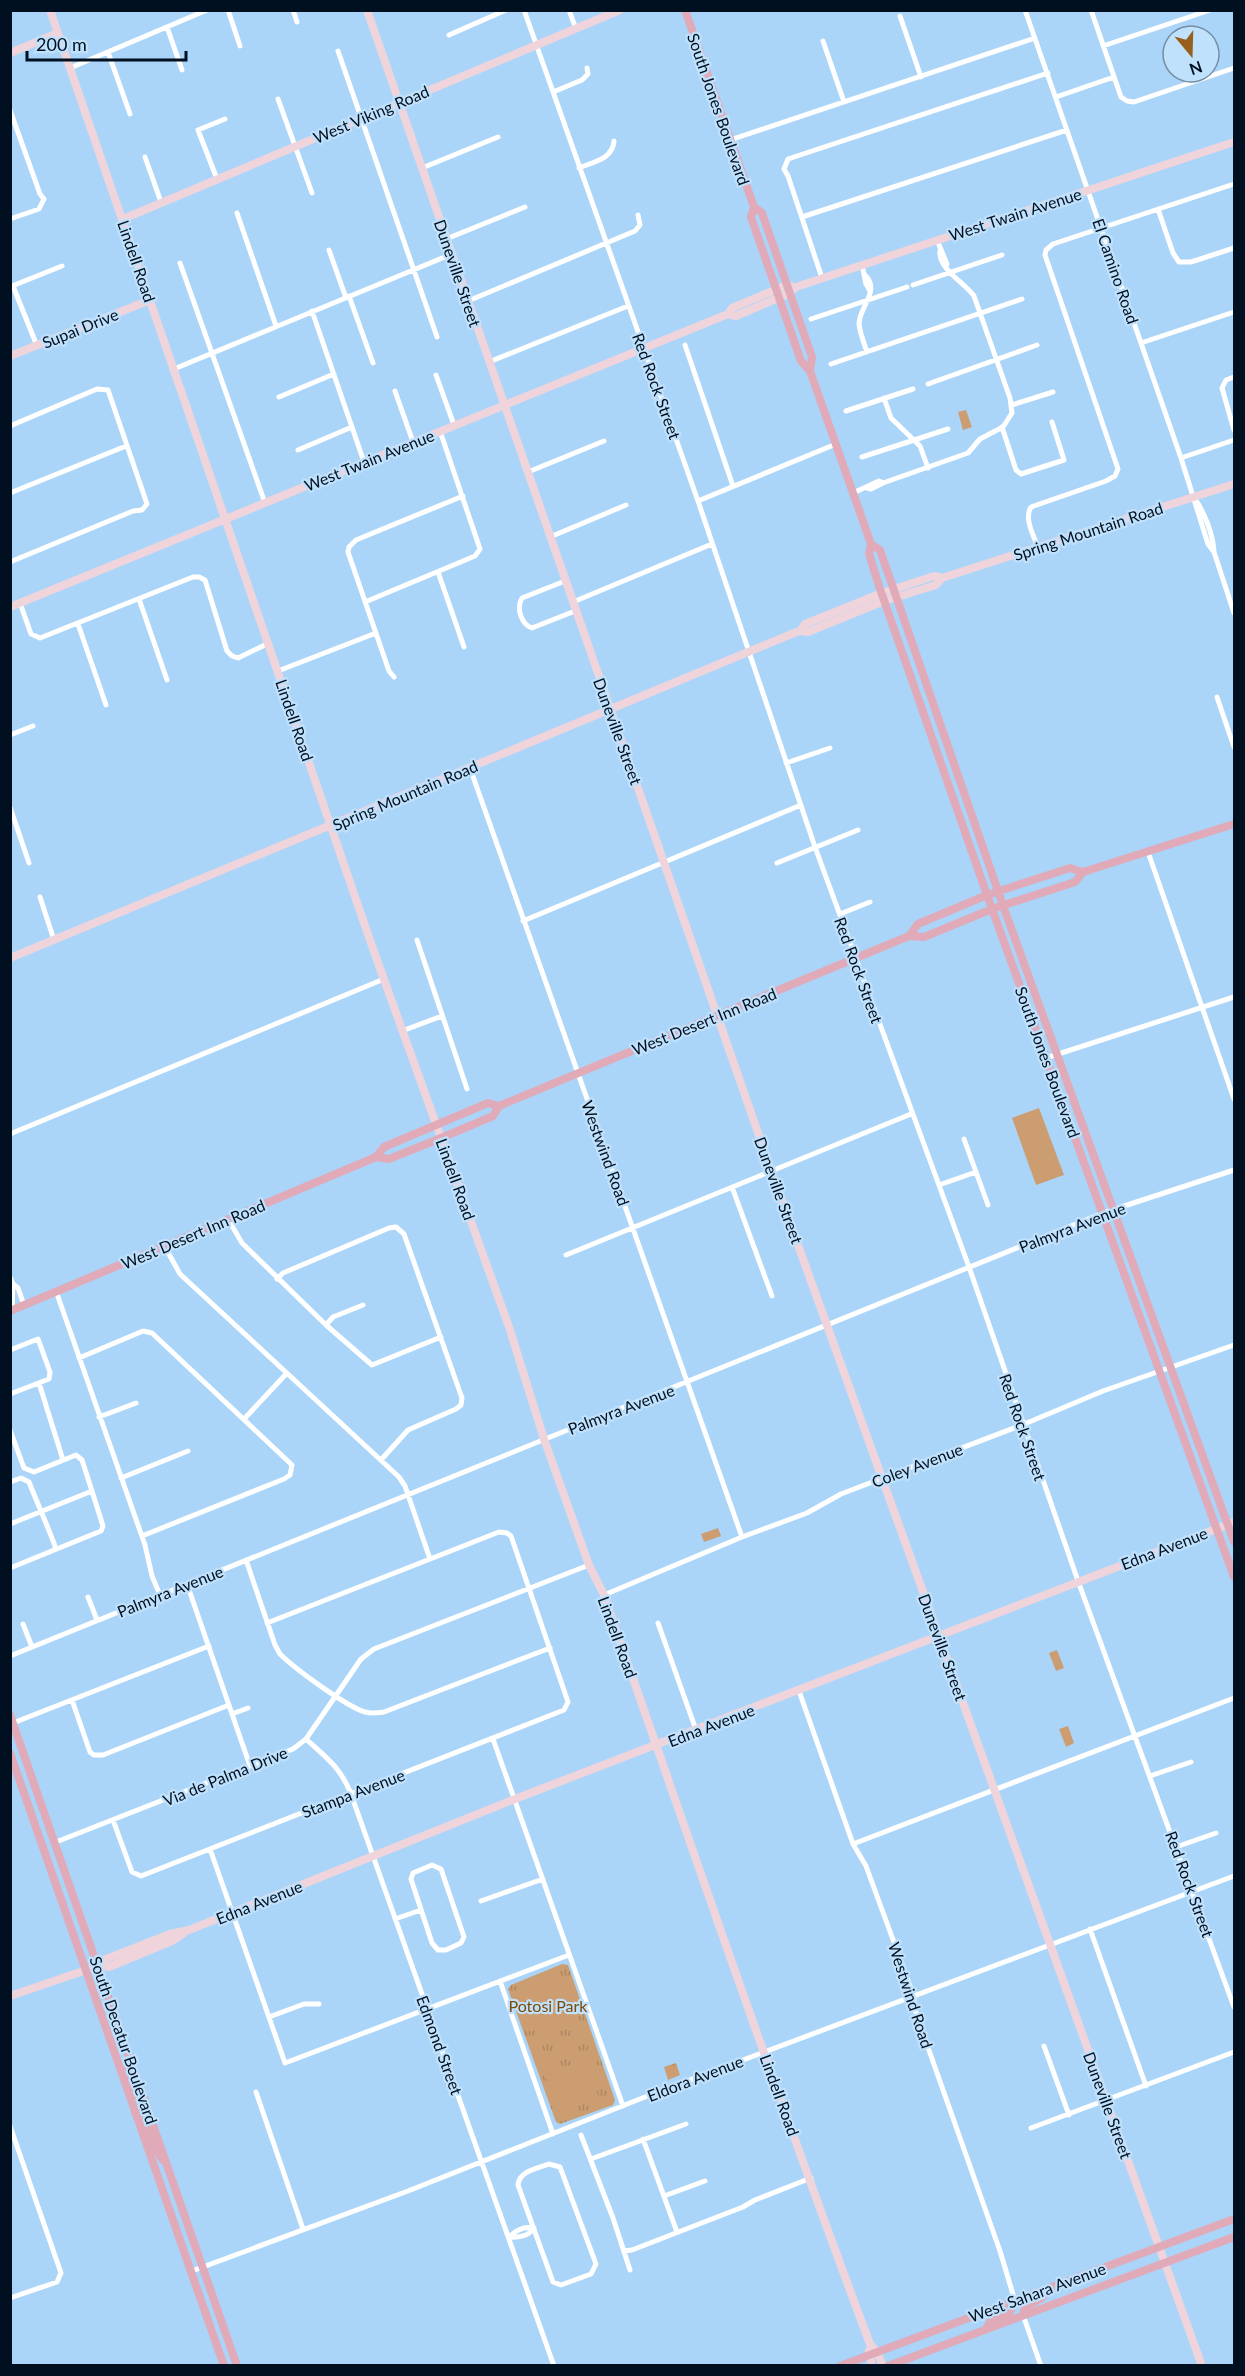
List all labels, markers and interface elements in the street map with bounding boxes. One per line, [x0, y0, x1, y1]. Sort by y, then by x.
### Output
scale bar [27, 24, 186, 62]
north arrow [1161, 24, 1221, 84]
street label: South Jones Boulevard [684, 30, 754, 188]
text: 200 m [36, 33, 87, 55]
text: N [1187, 58, 1205, 80]
street label: West Viking Road [310, 81, 432, 147]
street label: West Twain Avenue [946, 184, 1084, 244]
street label: El Camino Road [1089, 216, 1143, 326]
street label: Lindell Road [114, 217, 160, 305]
street label: Duneville Street [431, 217, 485, 330]
street label: Supai Drive [39, 304, 121, 352]
street label: Red Rock Street [629, 330, 685, 442]
street label: West Twain Avenue [301, 425, 437, 495]
street label: Spring Mountain Road [1011, 498, 1165, 564]
street label: Duneville Street [590, 675, 646, 787]
street label: Lindell Road [272, 676, 318, 764]
street label: Spring Mountain Road [330, 756, 480, 834]
street label: Red Rock Street [831, 914, 887, 1026]
street label: West Desert Inn Road [629, 983, 779, 1059]
street label: South Jones Boulevard [1012, 984, 1084, 1140]
street label: Westwind Road [578, 1098, 634, 1208]
street label: Duneville Street [751, 1134, 807, 1246]
street label: Lindell Road [432, 1136, 480, 1222]
street label: West Desert Inn Road [118, 1195, 268, 1273]
street label: Palmyra Avenue [1016, 1198, 1128, 1256]
street label: Red Rock Street [996, 1371, 1050, 1483]
street label: Palmyra Avenue [565, 1380, 677, 1438]
street label: Coley Avenue [869, 1439, 965, 1491]
street label: Edna Avenue [1118, 1523, 1210, 1573]
street label: Palmyra Avenue [114, 1561, 226, 1621]
street label: Duneville Street [915, 1591, 971, 1703]
street label: Lindell Road [594, 1594, 642, 1680]
street label: Edna Avenue [665, 1700, 757, 1750]
street label: Via de Palma Drive [160, 1742, 290, 1810]
street label: Stampa Avenue [299, 1765, 407, 1821]
street label: Red Rock Street [1162, 1828, 1218, 1940]
street label: Edna Avenue [213, 1876, 305, 1928]
street label: Westwind Road [885, 1939, 937, 2051]
street label: South Decatur Boulevard [86, 1954, 162, 2126]
street label: Edmond Street [413, 1993, 467, 2097]
park label: Potosi Park [509, 1996, 588, 2015]
street label: Duneville Street [1080, 2049, 1136, 2161]
street label: Eldora Avenue [644, 2051, 746, 2105]
street label: Lindell Road [756, 2052, 804, 2138]
street label: West Sahara Avenue [966, 2258, 1108, 2326]

